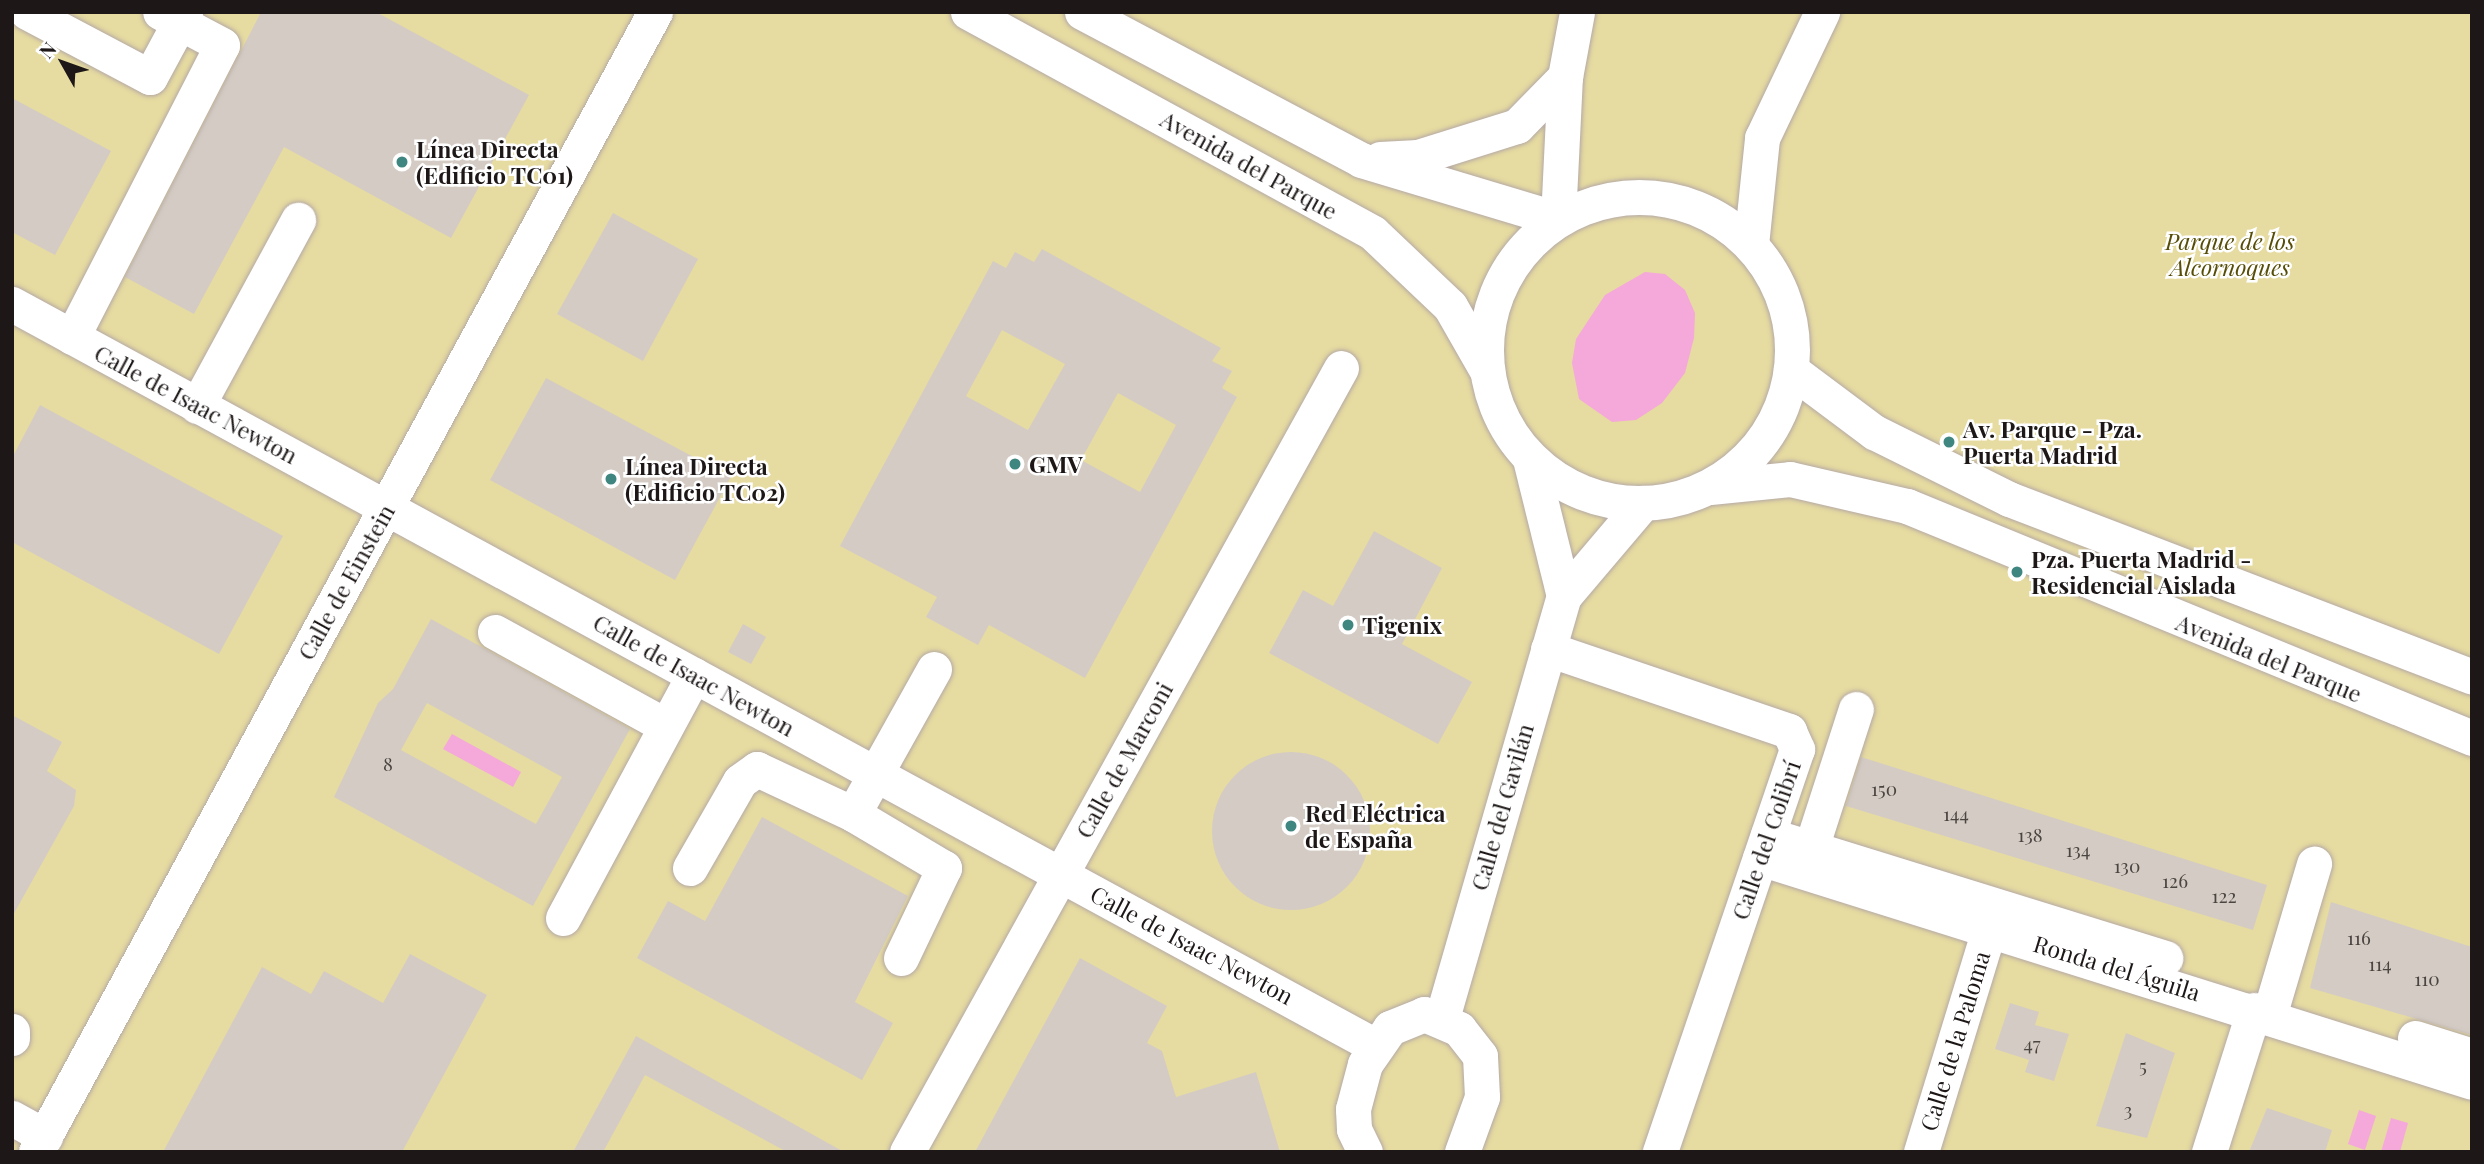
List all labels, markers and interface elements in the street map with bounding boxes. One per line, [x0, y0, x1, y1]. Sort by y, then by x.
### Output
north arrow [28, 28, 98, 98]
text: N [33, 36, 61, 63]
street label: Avenida del Parque [1156, 105, 1342, 225]
place label: Línea Directa (Edificio TC01) [416, 135, 574, 189]
marker: Línea Directa (Edificio TC01) [394, 154, 410, 170]
park label: Parque de los Alcornoques [2165, 227, 2295, 281]
street label: Calle de Isaac Newton [90, 339, 302, 469]
place label: Av. Parque - Pza. Puerta Madrid [1963, 415, 2142, 469]
marker: Av. Parque - Pza. Puerta Madrid [1941, 434, 1957, 450]
place label: GMV [1029, 450, 1083, 478]
place label: Línea Directa (Edificio TC02) [625, 452, 786, 506]
marker: GMV [1007, 456, 1023, 472]
marker: Línea Directa (Edificio TC02) [603, 471, 619, 487]
street label: Calle de Einstein [292, 500, 400, 664]
place label: Pza. Puerta Madrid - Residencial Aislada [2031, 545, 2251, 599]
marker: Pza. Puerta Madrid - Residencial Aislada [2009, 564, 2025, 580]
street label: Calle de Isaac Newton [589, 608, 799, 742]
street label: Avenida del Parque [2172, 608, 2366, 708]
place label: Tigenix [1362, 611, 1442, 639]
marker: Tigenix [1340, 617, 1356, 633]
street label: Calle de Marconi [1070, 677, 1178, 843]
street label: Calle del Gavilán [1465, 721, 1539, 893]
house number: 8 [383, 753, 393, 775]
street label: Calle del Colibrí [1726, 757, 1806, 923]
house number: 150 [1871, 778, 1897, 800]
place label: Red Eléctrica de España [1305, 799, 1446, 853]
house number: 144 [1943, 803, 1969, 825]
marker: Red Eléctrica de España [1283, 818, 1299, 834]
house number: 138 [2017, 824, 2043, 846]
house number: 134 [2066, 839, 2090, 861]
house number: 130 [2114, 855, 2140, 877]
house number: 126 [2162, 870, 2188, 892]
street label: Calle de Isaac Newton [1086, 880, 1298, 1010]
house number: 122 [2211, 885, 2237, 907]
house number: 116 [2347, 927, 2371, 949]
street label: Ronda del Águila [2030, 929, 2204, 1007]
street label: Calle de la Paloma [1914, 947, 1996, 1135]
house number: 114 [2368, 953, 2392, 975]
house number: 110 [2414, 968, 2440, 990]
house number: 47 [2024, 1033, 2040, 1055]
house number: 5 [2139, 1055, 2147, 1077]
house number: 3 [2124, 1099, 2132, 1121]

